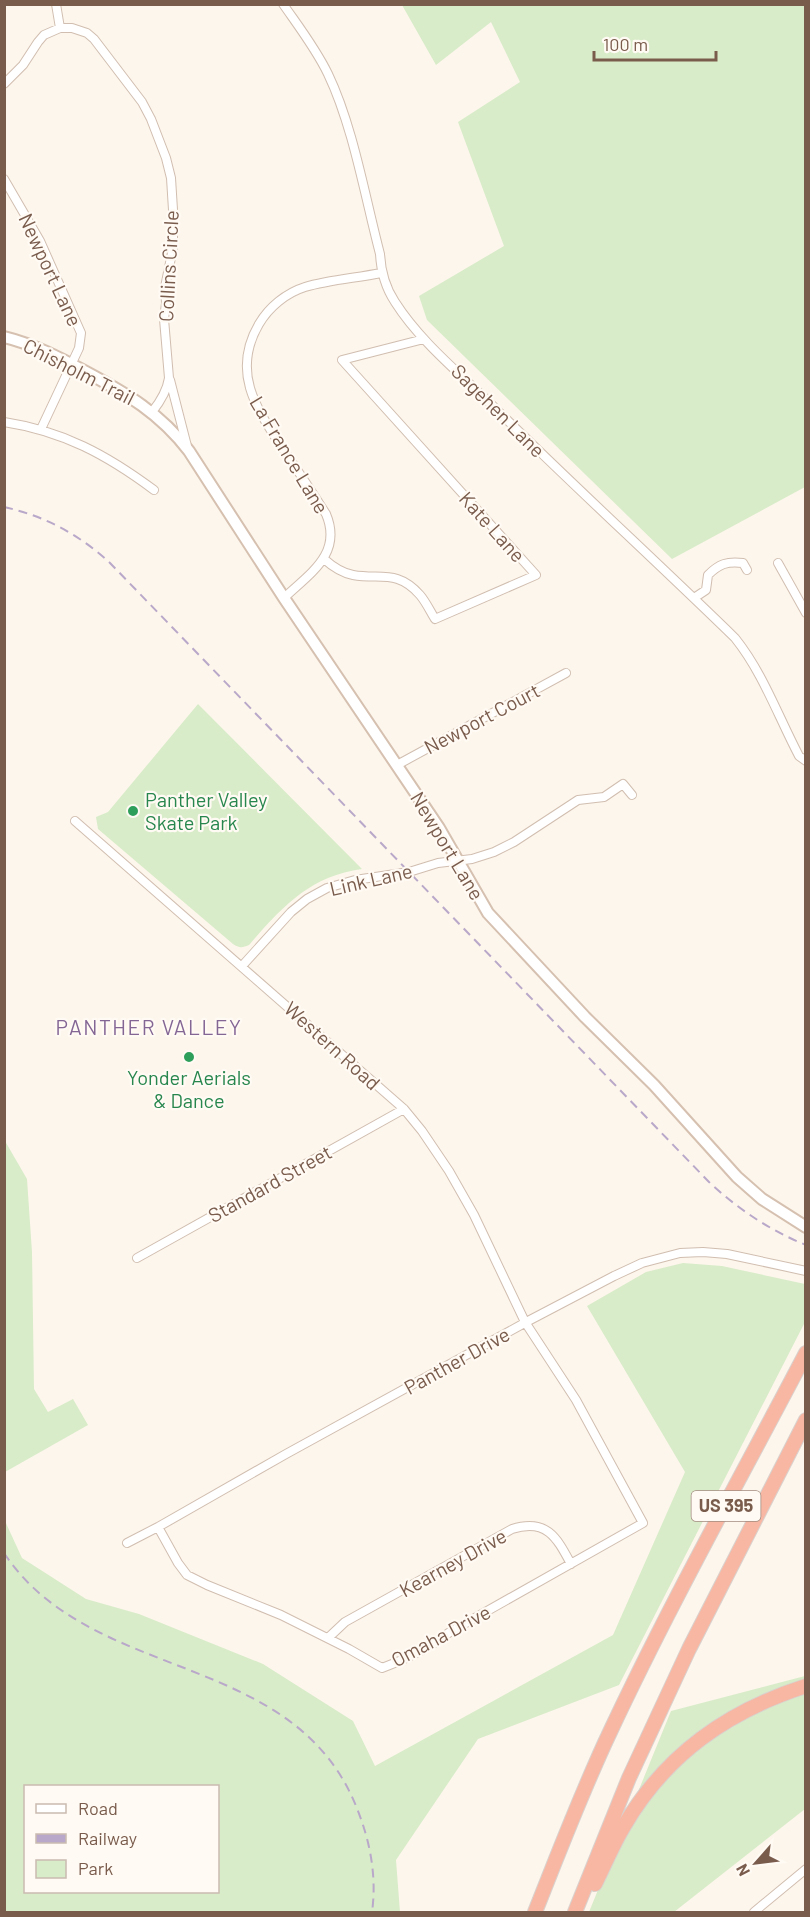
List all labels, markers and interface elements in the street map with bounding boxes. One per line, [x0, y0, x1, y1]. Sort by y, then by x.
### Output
scale bar [594, 24, 716, 62]
text: 100 m [603, 33, 648, 55]
street label: Newport Lane [14, 209, 88, 330]
street label: Collins Circle [153, 209, 183, 322]
street label: Chisholm Trail [20, 333, 139, 409]
street label: Sagehen Lane [447, 359, 550, 462]
street label: La France Lane [245, 391, 334, 518]
street label: Kate Lane [455, 486, 531, 567]
street label: Newport Court [420, 678, 543, 759]
place label: Panther Valley Skate Park [145, 787, 268, 834]
street label: Newport Lane [406, 787, 490, 904]
marker: Panther Valley Skate Park [126, 804, 140, 818]
street label: Link Lane [327, 858, 414, 900]
street label: Western Road [280, 996, 386, 1095]
district label: PANTHER VALLEY [56, 1014, 242, 1039]
marker: Yonder Aerials & Dance [182, 1050, 196, 1064]
place label: Yonder Aerials & Dance [127, 1065, 251, 1112]
street label: Standard Street [203, 1139, 336, 1227]
street label: Panther Drive [399, 1321, 514, 1399]
road number: US 395 [692, 1491, 760, 1521]
street label: Kearney Drive [395, 1523, 510, 1601]
street label: Omaha Drive [387, 1599, 494, 1671]
legend [24, 1785, 219, 1893]
text: Road [78, 1797, 118, 1819]
text: Railway [78, 1827, 137, 1849]
north arrow [726, 1833, 786, 1893]
text: Park [78, 1857, 113, 1879]
text: N [731, 1861, 753, 1879]

